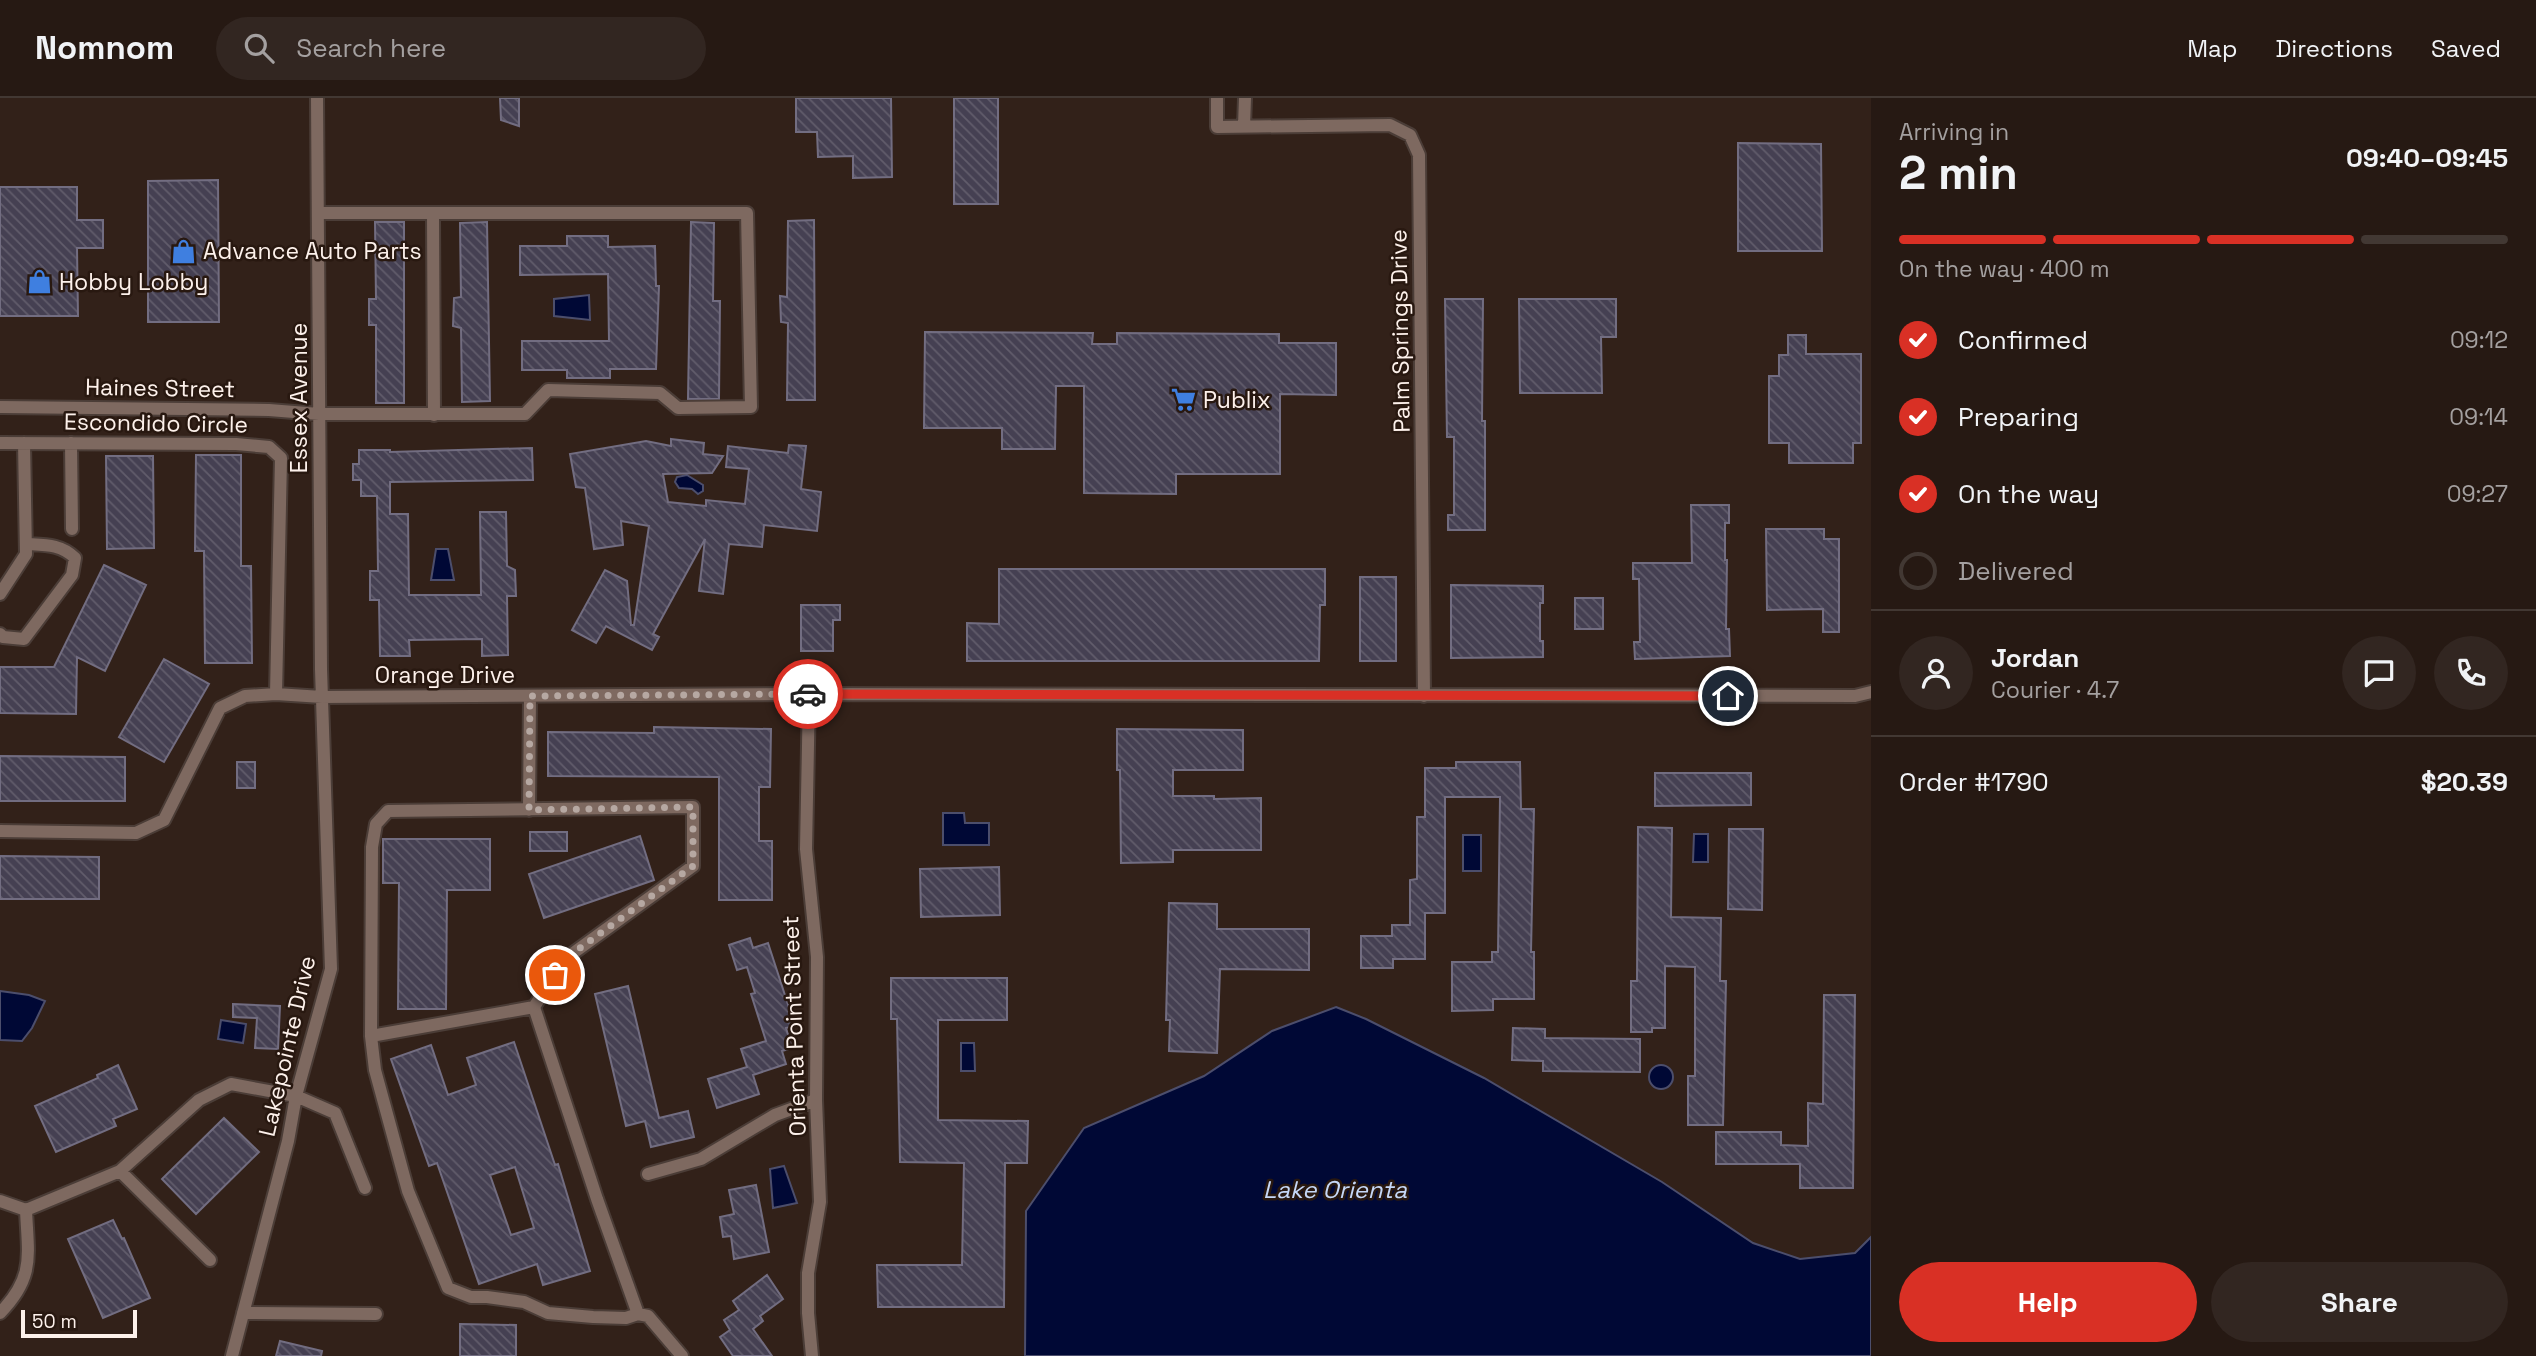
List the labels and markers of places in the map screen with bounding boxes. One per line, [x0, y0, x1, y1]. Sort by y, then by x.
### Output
place label: Advance Auto Parts [203, 236, 422, 266]
shop icon: Advance Auto Parts [169, 237, 197, 265]
place label: Hobby Lobby [59, 267, 208, 297]
shop icon: Hobby Lobby [25, 268, 53, 296]
place label: Publix [1203, 385, 1271, 415]
supermarket icon: Publix [1169, 386, 1197, 414]
pin [1698, 666, 1758, 726]
pin [525, 945, 585, 1005]

